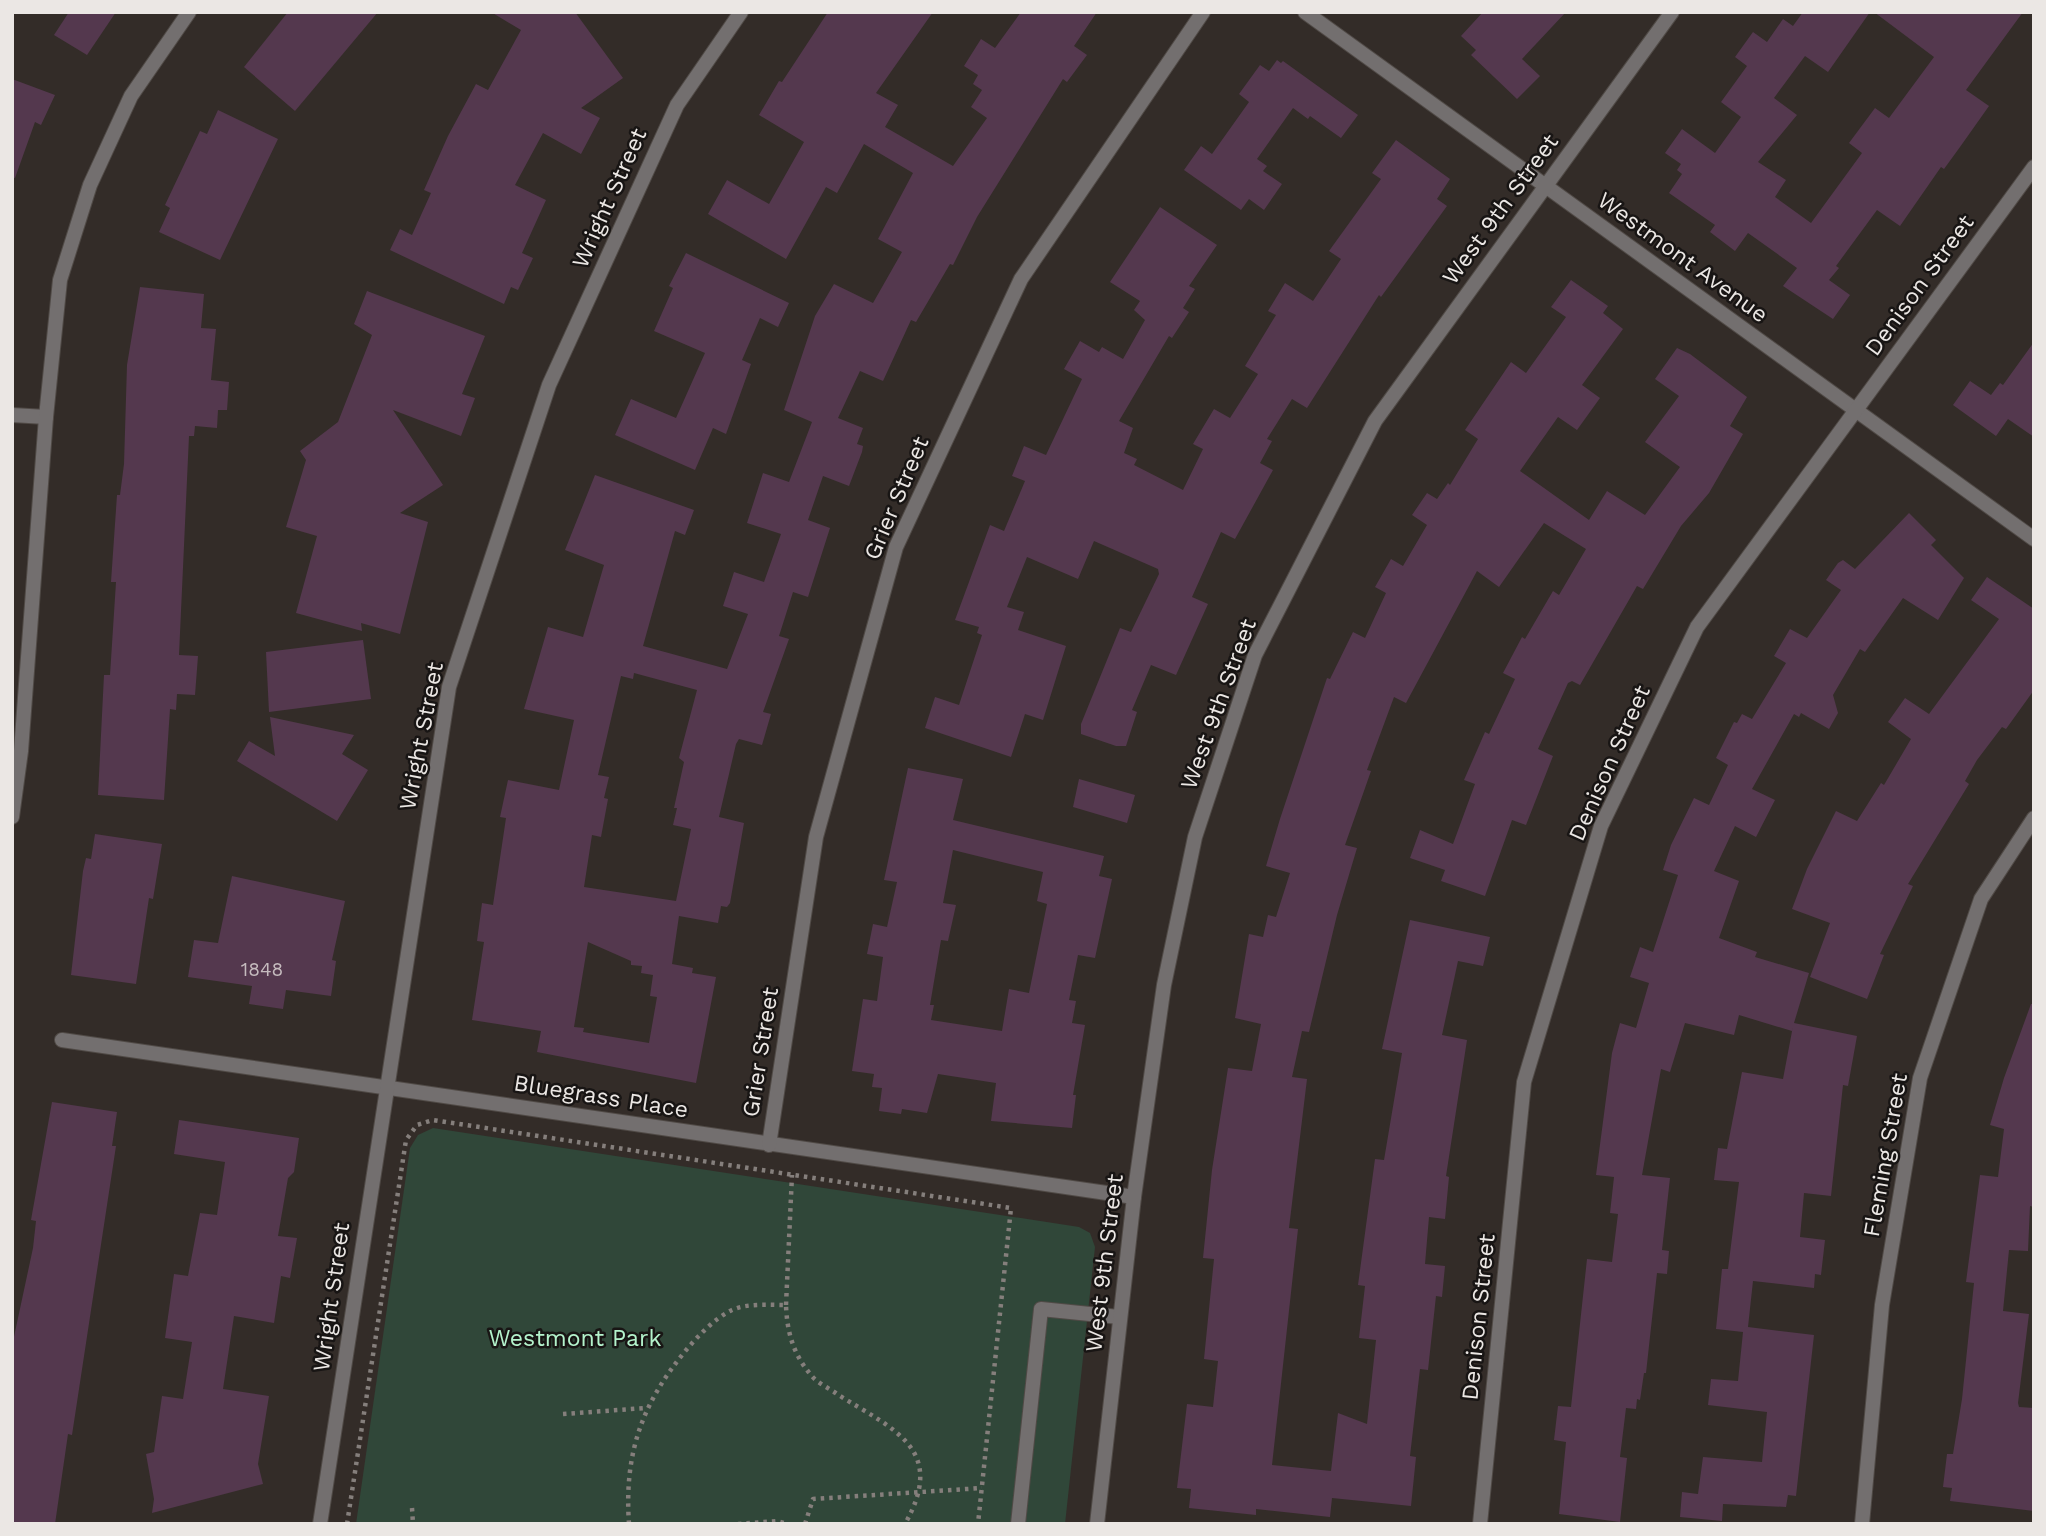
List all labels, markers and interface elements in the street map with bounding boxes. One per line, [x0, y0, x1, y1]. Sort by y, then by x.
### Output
street label: Wright Street [567, 124, 652, 272]
street label: West 9th Street [1437, 129, 1564, 290]
street label: Westmont Avenue [1592, 187, 1773, 328]
street label: Denison Street [1859, 209, 1980, 361]
street label: Grier Street [858, 432, 935, 564]
street label: West 9th Street [1175, 615, 1262, 793]
street label: Wright Street [394, 660, 449, 812]
street label: Denison Street [1563, 681, 1656, 845]
house number: 1848 [241, 958, 283, 981]
street label: Grier Street [737, 985, 784, 1119]
street label: Bluegrass Place [512, 1069, 690, 1124]
street label: Fleming Street [1858, 1071, 1913, 1239]
street label: West 9th Street [1080, 1172, 1129, 1354]
street label: Wright Street [308, 1221, 355, 1373]
street label: Denison Street [1456, 1232, 1501, 1402]
park label: Westmont Park [488, 1325, 662, 1352]

